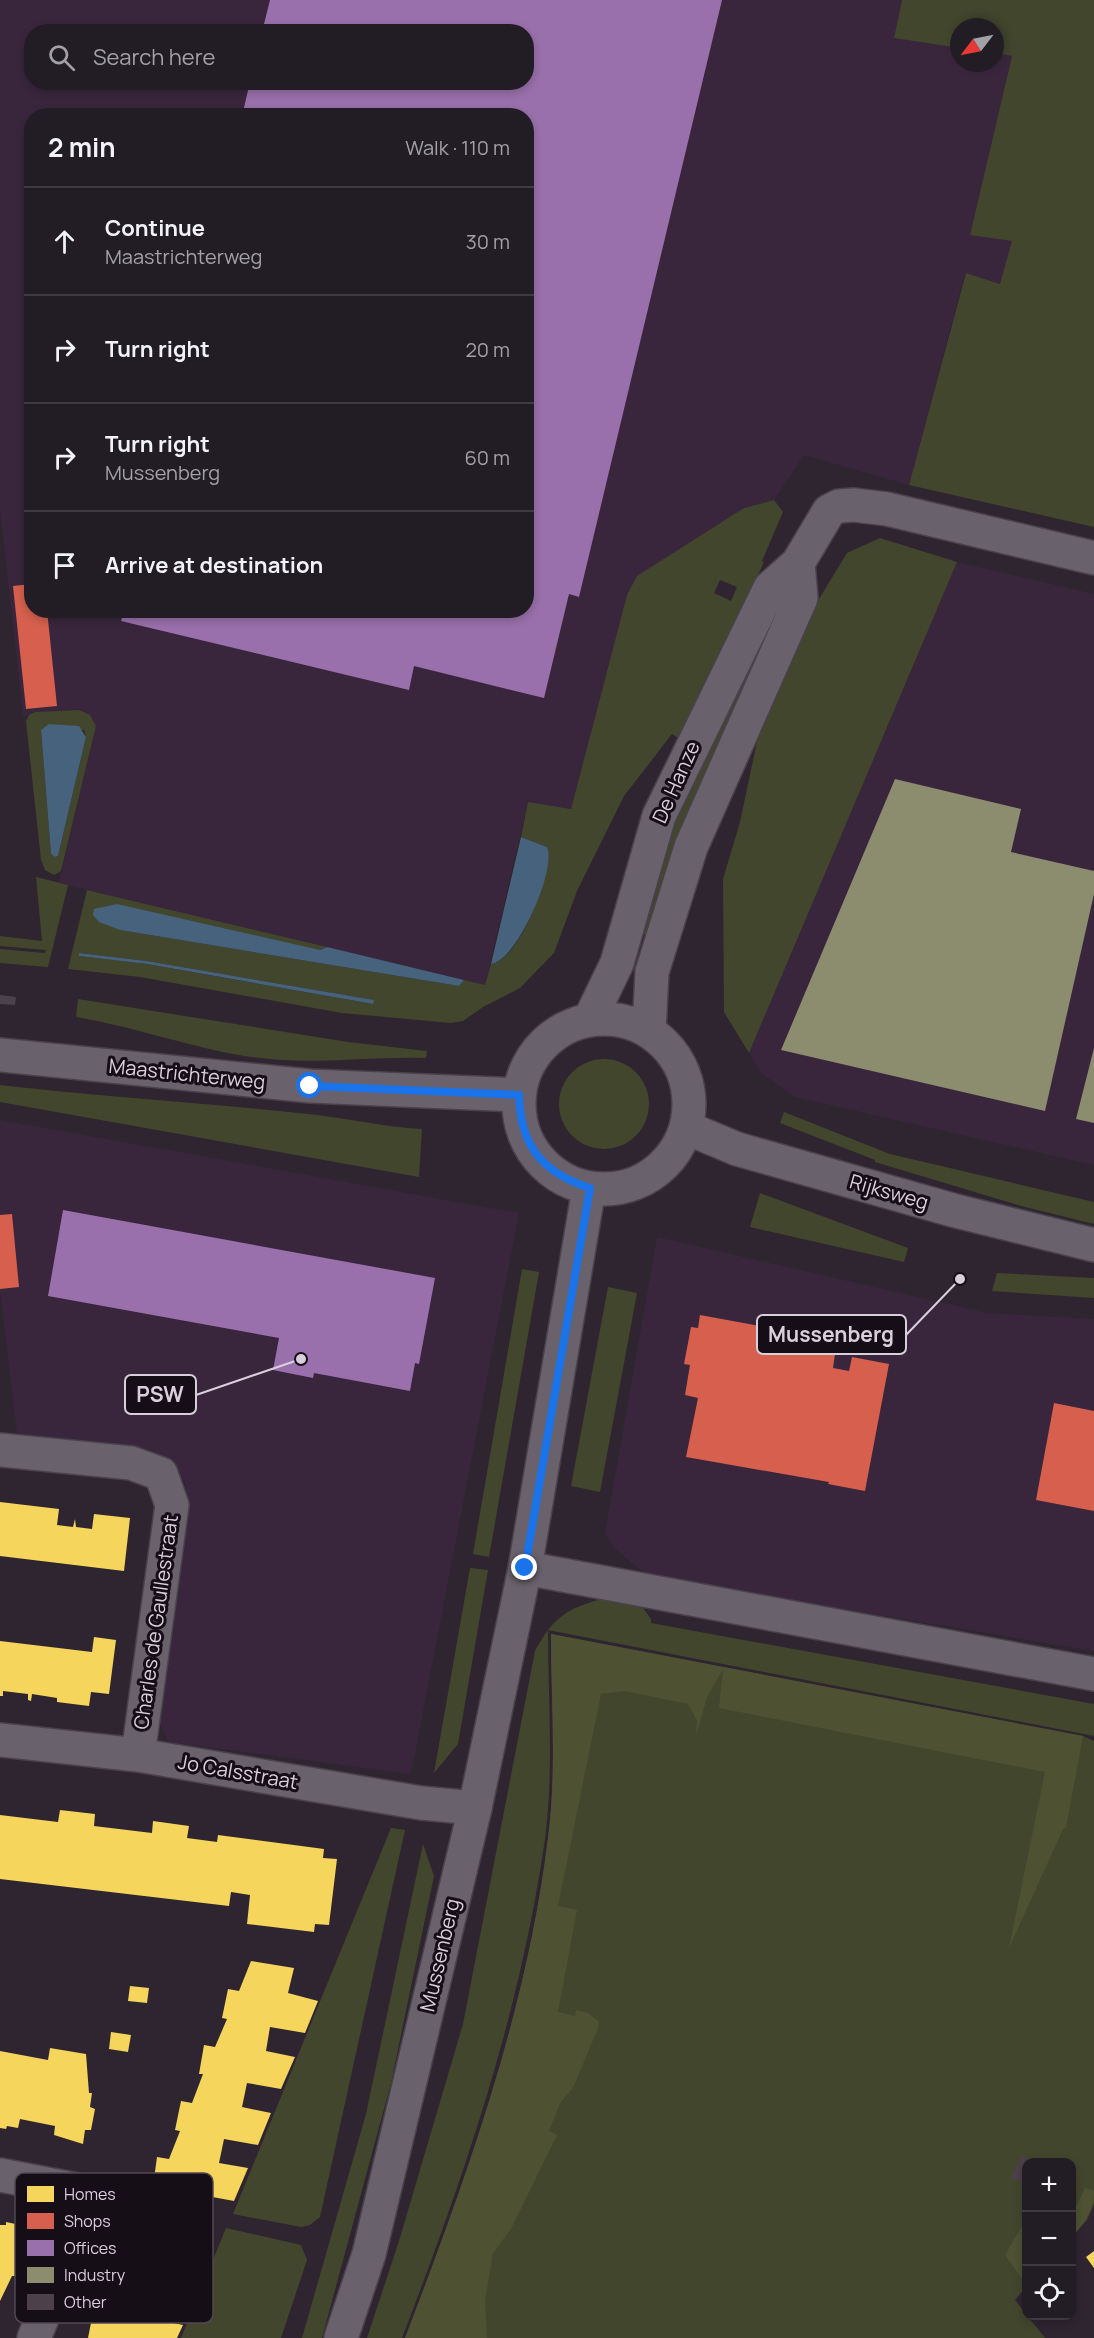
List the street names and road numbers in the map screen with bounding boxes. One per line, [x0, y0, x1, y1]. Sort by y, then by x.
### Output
street label: De Hanze [645, 736, 706, 827]
street label: Maastrichterweg [107, 1052, 267, 1095]
street label: Rijksweg [847, 1167, 932, 1216]
street label: Charles de Gaullestraat [127, 1513, 184, 1731]
street label: Jo Calsstraat [176, 1748, 300, 1795]
street label: Mussenberg [413, 1896, 466, 2014]

